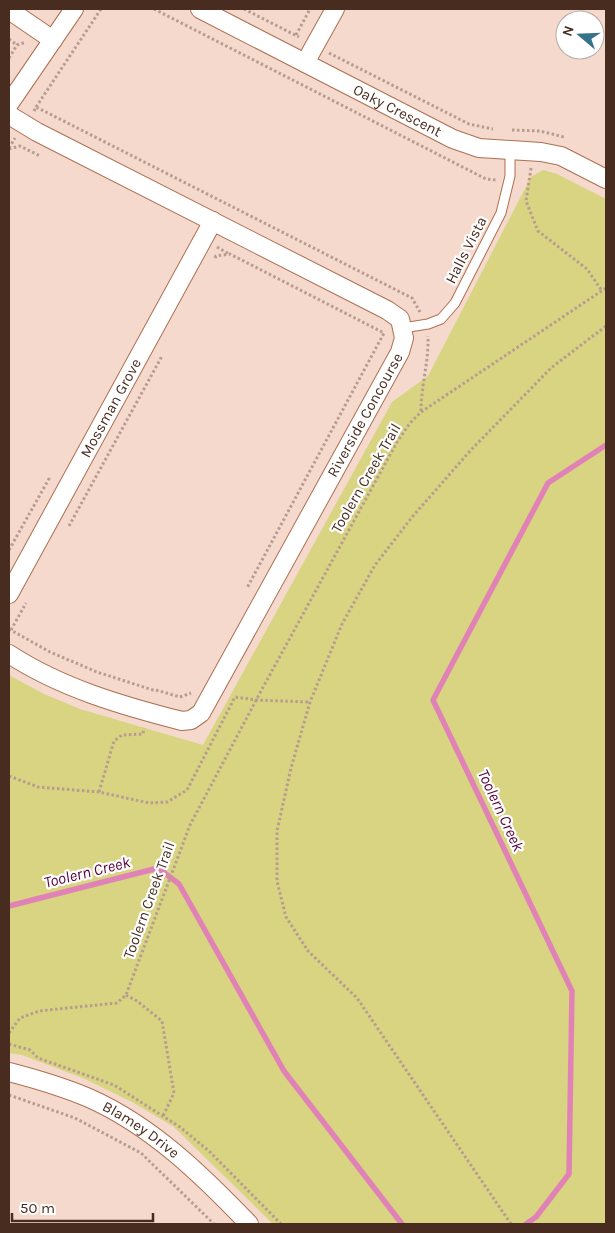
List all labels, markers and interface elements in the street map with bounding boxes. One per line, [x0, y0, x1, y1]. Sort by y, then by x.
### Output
north arrow [555, 10, 605, 60]
text: N [559, 23, 578, 38]
street label: Oaky Crescent [350, 80, 445, 141]
street label: Halls Vista [441, 213, 491, 287]
street label: Riverside Concourse [323, 350, 407, 480]
street label: Mossman Grove [76, 355, 145, 461]
street label: Toolern Creek Trail [327, 420, 405, 536]
water label: Toolern Creek [474, 766, 529, 855]
street label: Toolern Creek Trail [119, 839, 179, 961]
water label: Toolern Creek [42, 852, 133, 892]
street label: Blamey Drive [99, 1097, 183, 1162]
scale bar [12, 1190, 154, 1222]
text: 50 m [20, 1199, 55, 1217]

